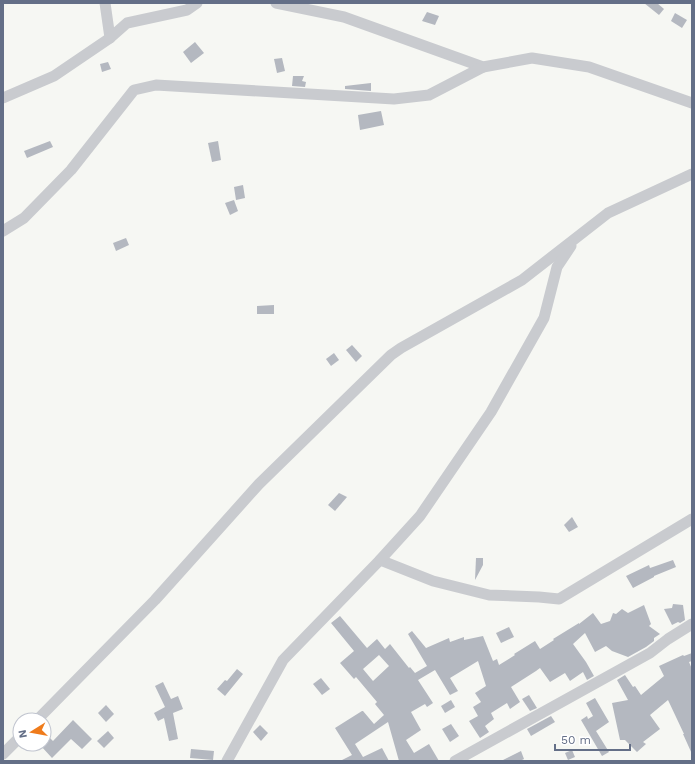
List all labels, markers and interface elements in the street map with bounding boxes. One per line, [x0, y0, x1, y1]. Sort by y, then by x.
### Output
north arrow [12, 712, 52, 752]
scale bar [555, 726, 630, 752]
text: N [16, 729, 30, 739]
text: 50 m [561, 733, 591, 747]

